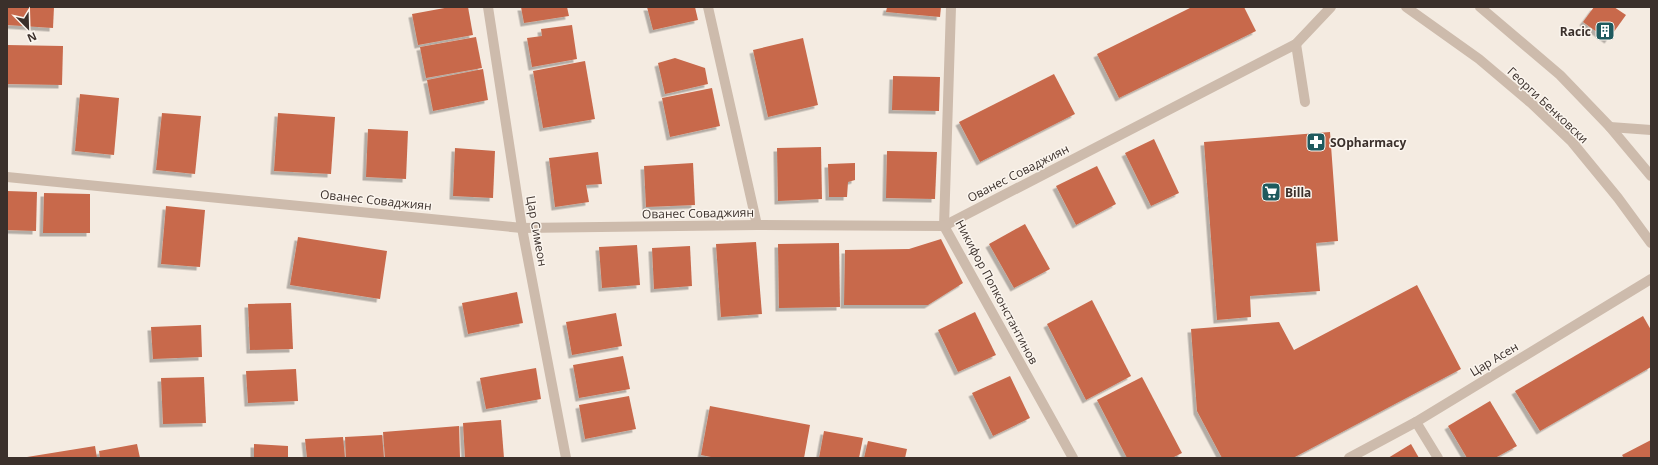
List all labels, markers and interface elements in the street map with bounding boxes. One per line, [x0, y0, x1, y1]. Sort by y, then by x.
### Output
north arrow [8, 8, 48, 48]
building icon: Racic [1594, 20, 1616, 42]
place label: Racic [1560, 23, 1591, 40]
text: N [25, 29, 39, 46]
street label: Георги Бенковски [1504, 63, 1592, 147]
pharmacy icon: SOpharmacy [1305, 131, 1327, 153]
place label: SOpharmacy [1330, 134, 1407, 151]
street label: Ованес Соваджиян [964, 140, 1072, 206]
supermarket icon: Billa [1260, 181, 1282, 203]
place label: Billa [1285, 184, 1311, 201]
street label: Ованес Соваджиян [319, 186, 433, 214]
street label: Цар Симеон [522, 194, 552, 268]
street label: Ованес Соваджиян [642, 204, 754, 222]
street label: Никифор Попконстантинов [952, 217, 1042, 367]
street label: Цар Асен [1467, 338, 1521, 380]

